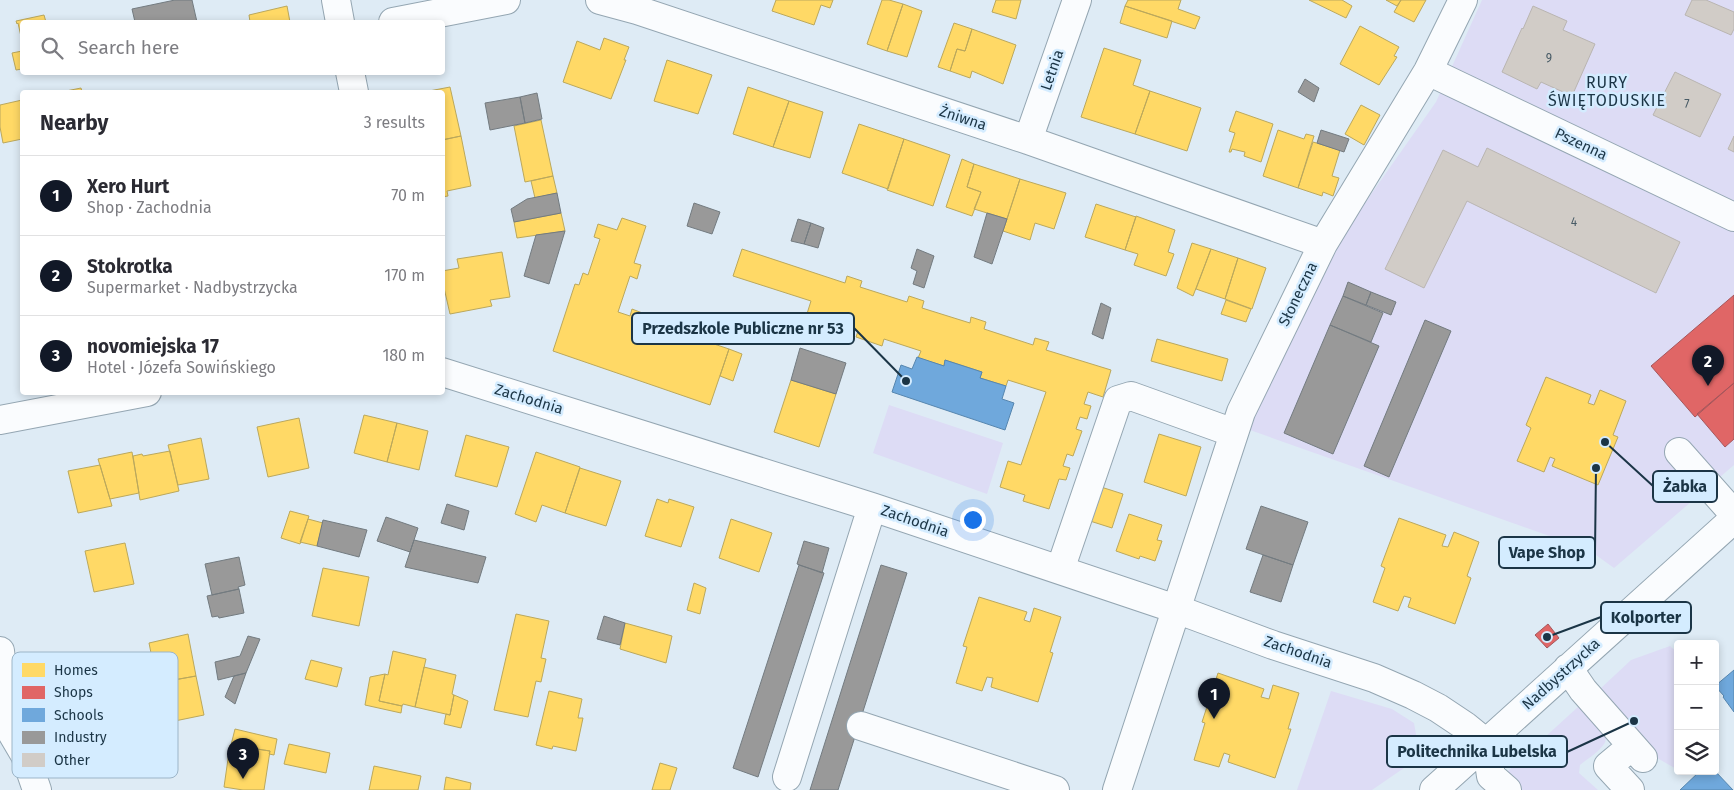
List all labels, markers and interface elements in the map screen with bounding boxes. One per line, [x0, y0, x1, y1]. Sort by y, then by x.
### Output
search box [20, 20, 445, 75]
icon: search [38, 34, 66, 62]
text: Search here [78, 36, 179, 59]
street label: Letnia [1037, 47, 1067, 93]
house number: 9 [1546, 51, 1552, 65]
district label: RURY ŚWIĘTODUSKIE [1548, 73, 1666, 110]
house number: 7 [1684, 97, 1690, 111]
street label: Żniwna [937, 102, 989, 134]
text: Nearby [40, 110, 108, 136]
text: 3 results [364, 113, 425, 132]
street label: Pszenna [1552, 124, 1610, 164]
text: Xero Hurt [87, 175, 169, 198]
text: 1 [52, 186, 60, 205]
text: 70 m [391, 186, 425, 205]
text: Shop · Zachodnia [87, 198, 212, 217]
house number: 4 [1571, 215, 1578, 229]
text: Stokrotka [87, 255, 173, 278]
street label: Słoneczna [1275, 259, 1321, 329]
text: 2 [52, 266, 60, 285]
text: 170 m [384, 266, 425, 285]
text: Supermarket · Nadbystrzycka [87, 278, 298, 297]
callout: Przedszkole Publiczne nr 53 [632, 313, 854, 344]
text: Przedszkole Publiczne nr 53 [642, 319, 844, 338]
text: novomiejska 17 [87, 335, 219, 358]
pin: 2 [1692, 345, 1724, 386]
text: 3 [52, 346, 60, 365]
text: 180 m [382, 346, 425, 365]
text: Hotel · Józefa Sowińskiego [87, 358, 276, 377]
street label: Zachodnia [493, 380, 565, 418]
callout: Żabka [1653, 471, 1717, 502]
text: Żabka [1663, 477, 1707, 496]
street label: Zachodnia [879, 501, 951, 541]
your location [960, 507, 986, 533]
callout: Vape Shop [1499, 537, 1595, 568]
text: Vape Shop [1508, 543, 1585, 562]
callout: Kolporter [1601, 602, 1691, 633]
text: Kolporter [1611, 608, 1682, 627]
street label: Zachodnia [1262, 632, 1334, 672]
street label: Nadbystrzycka [1518, 634, 1604, 714]
map controls [1674, 640, 1719, 775]
button: + [1674, 640, 1719, 685]
legend [12, 652, 178, 778]
text: Homes [54, 662, 98, 679]
pin: 1 [1198, 678, 1230, 719]
text: Shops [54, 684, 93, 701]
button: − [1674, 685, 1719, 730]
text: Schools [54, 707, 104, 724]
text: Industry [54, 729, 107, 746]
button: layers [1674, 730, 1719, 775]
callout: Politechnika Lubelska [1387, 736, 1567, 767]
pin: 3 [227, 738, 259, 779]
text: Politechnika Lubelska [1397, 742, 1557, 761]
text: Other [54, 752, 91, 769]

